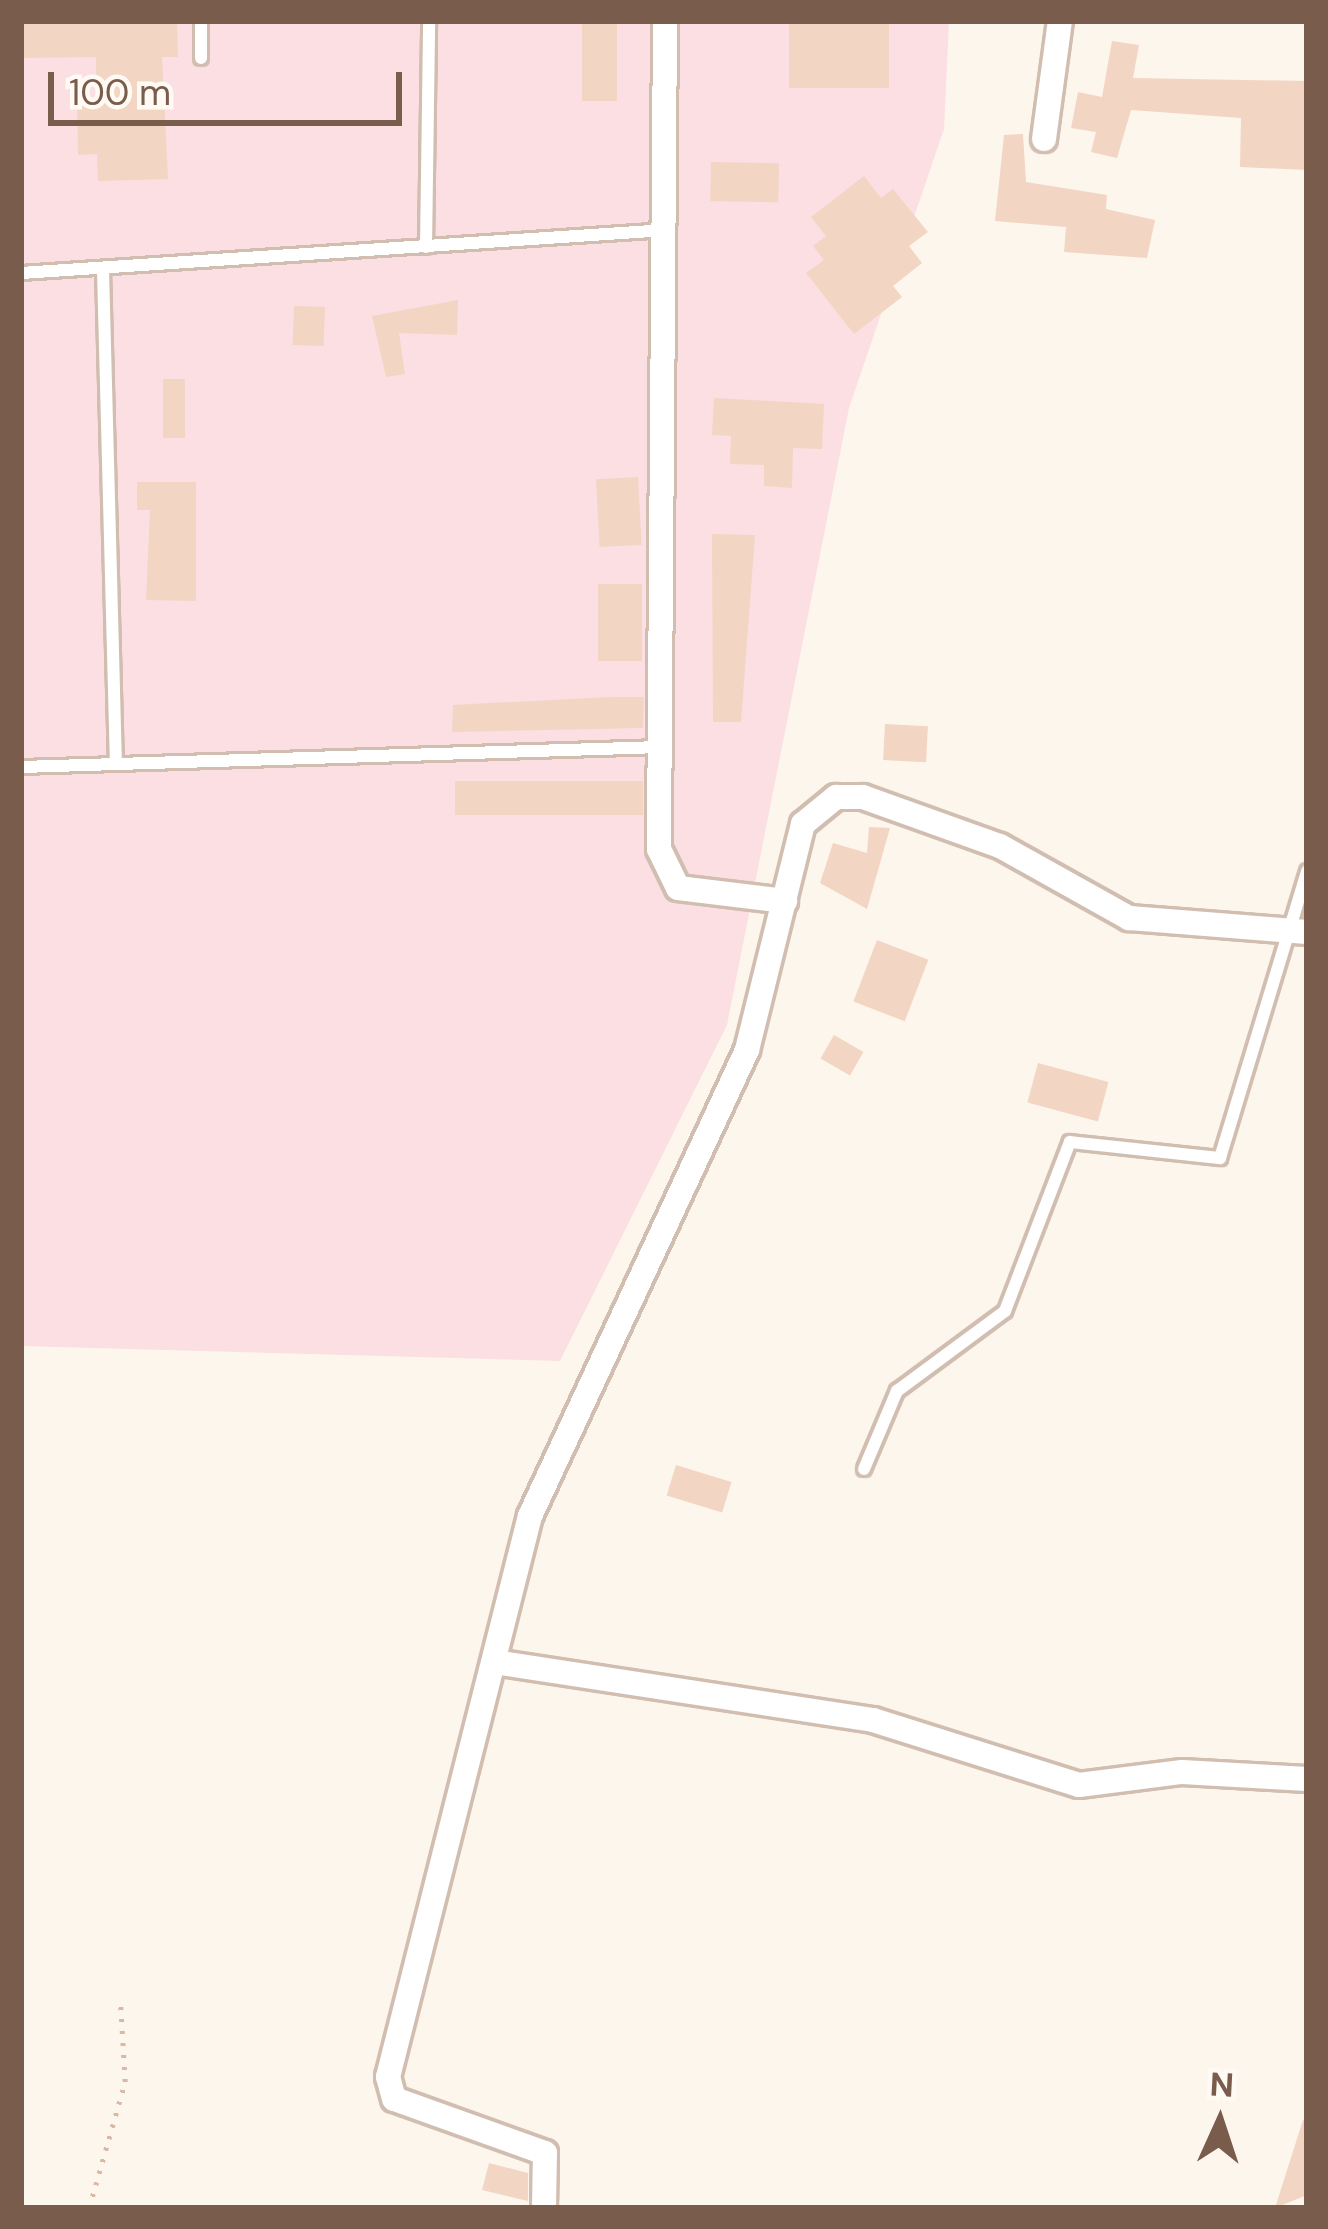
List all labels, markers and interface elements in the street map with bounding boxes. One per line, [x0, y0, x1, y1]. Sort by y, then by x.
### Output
scale bar [54, 48, 408, 122]
text: 100 m [69, 69, 171, 116]
north arrow [1160, 2061, 1280, 2181]
text: N [1209, 2062, 1235, 2107]

